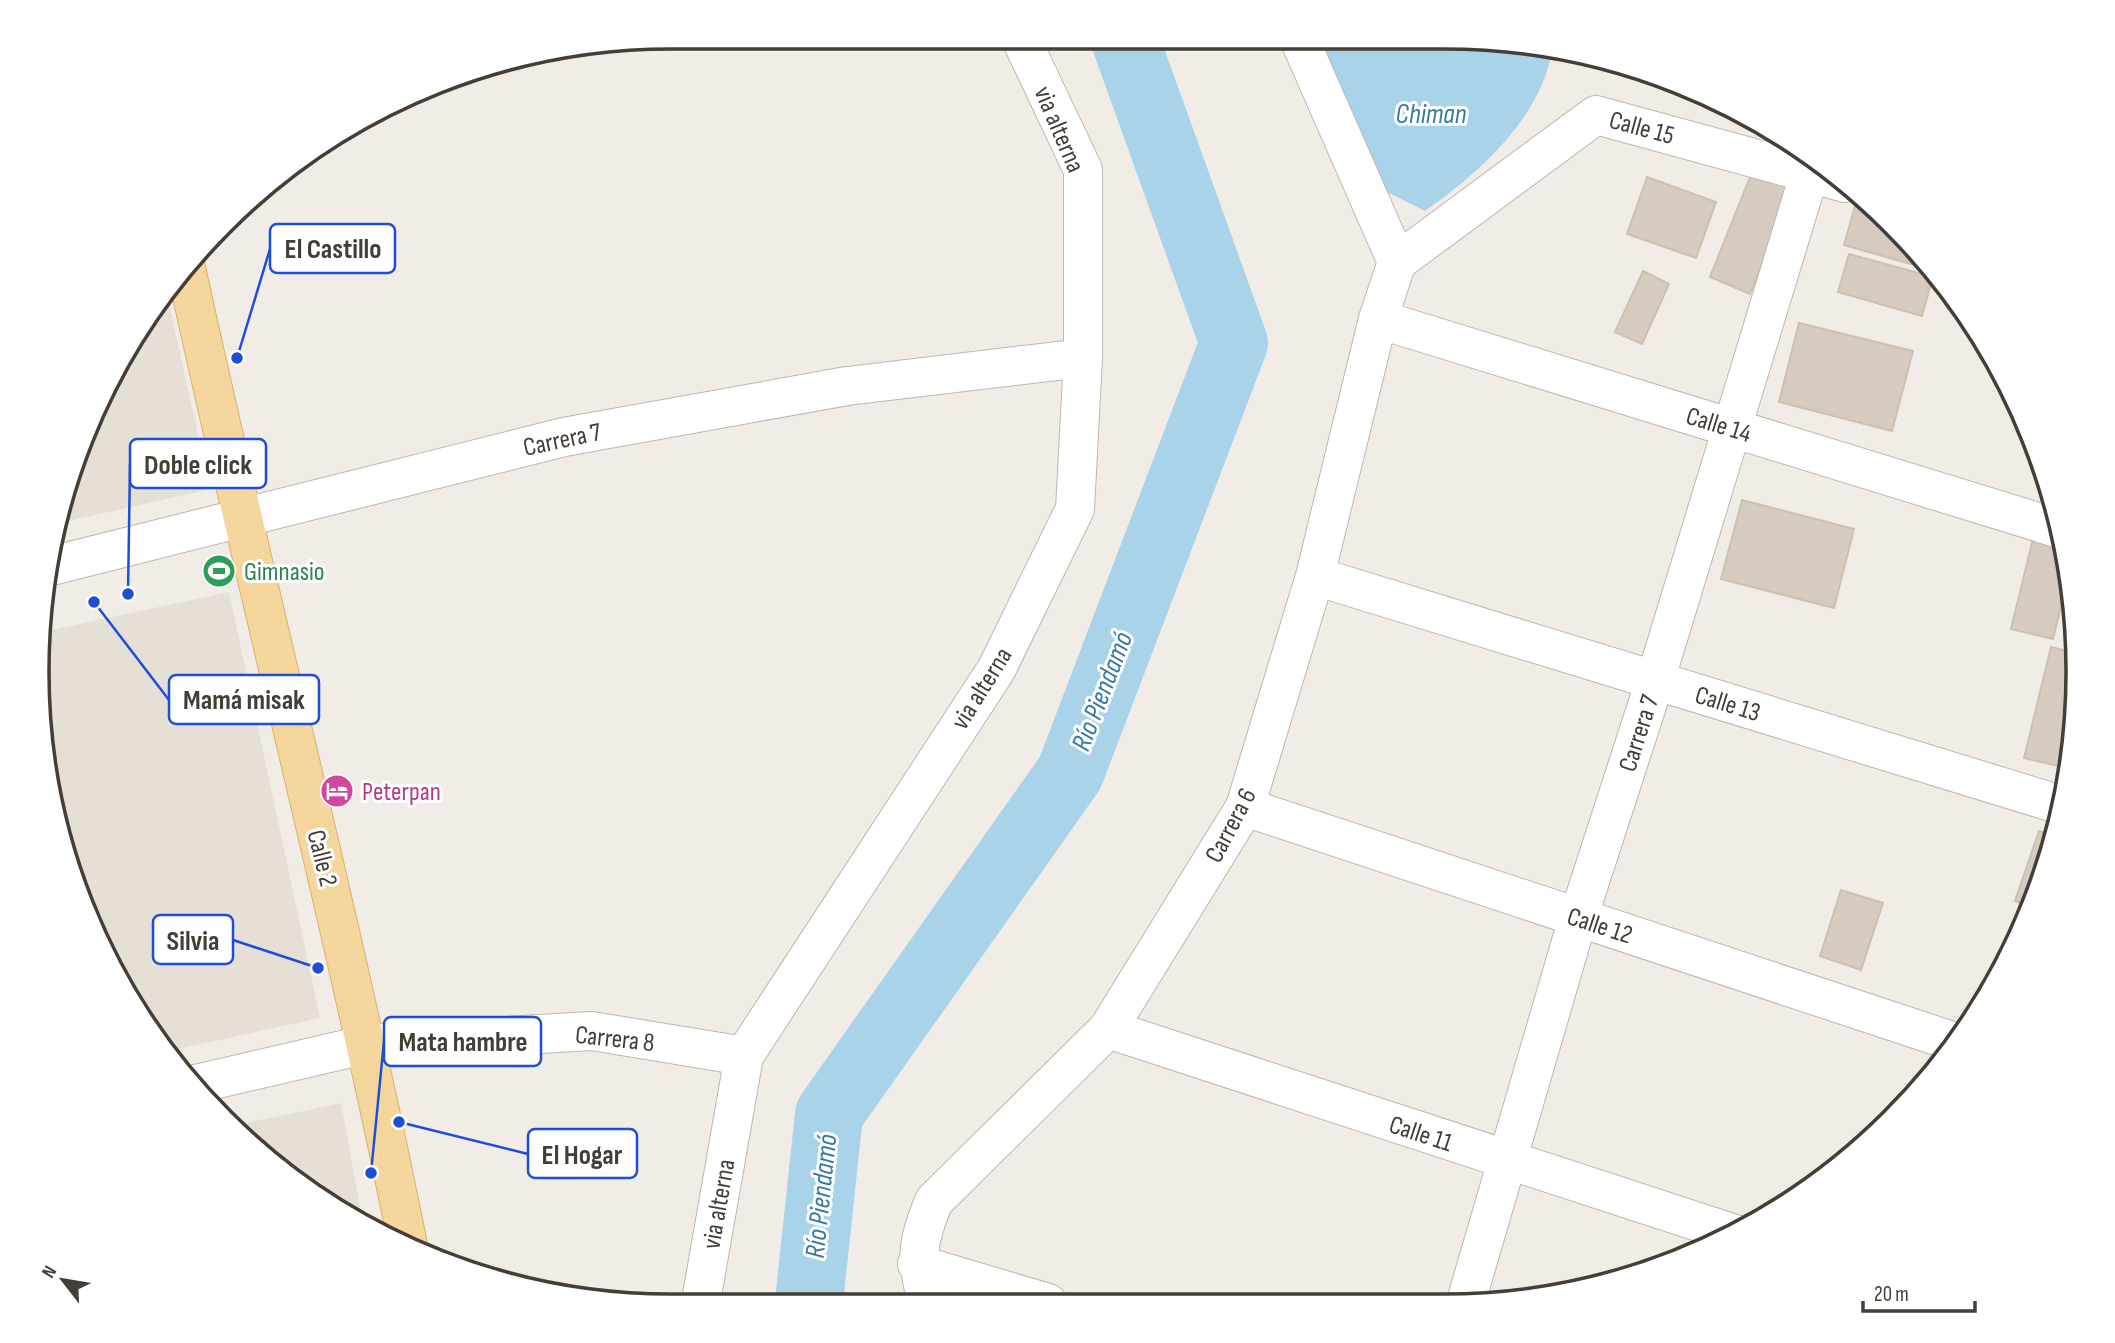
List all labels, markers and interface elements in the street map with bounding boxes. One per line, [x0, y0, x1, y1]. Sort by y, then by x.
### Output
street label: via alterna [1027, 82, 1091, 177]
water label: Chiman [1396, 98, 1467, 131]
street label: Calle 15 [1606, 105, 1677, 152]
callout: El Castillo [270, 224, 395, 273]
text: El Castillo [285, 233, 381, 266]
street label: Calle 14 [1682, 401, 1755, 450]
street label: Carrera 7 [521, 417, 605, 464]
callout: Doble click [130, 439, 266, 488]
text: Doble click [144, 449, 252, 482]
sports icon: Gimnasio [200, 552, 238, 590]
place label: Gimnasio [244, 557, 325, 588]
water label: Río Piendamó [1065, 627, 1140, 756]
street label: via alterna [945, 642, 1019, 735]
callout: Mamá misak [169, 675, 319, 724]
street label: Calle 13 [1691, 680, 1764, 729]
text: Mamá misak [183, 684, 305, 717]
street label: Carrera 7 [1613, 691, 1667, 776]
hotel icon: Peterpan [318, 772, 356, 810]
place label: Peterpan [362, 777, 441, 808]
street label: Carrera 6 [1199, 783, 1264, 868]
street label: Calle 2 [300, 827, 343, 890]
street label: Calle 12 [1563, 901, 1636, 951]
callout: Silvia [153, 915, 233, 964]
text: Silvia [167, 925, 219, 958]
callout: Mata hambre [384, 1017, 541, 1066]
street label: Carrera 8 [574, 1020, 656, 1059]
text: Mata hambre [398, 1026, 528, 1059]
street label: Calle 11 [1385, 1110, 1456, 1159]
callout: El Hogar [528, 1129, 637, 1178]
water label: Río Piendamó [799, 1132, 844, 1260]
text: El Hogar [542, 1139, 623, 1172]
street label: via alterna [696, 1157, 743, 1252]
north arrow [28, 1245, 98, 1315]
text: N [37, 1262, 62, 1282]
scale bar [1863, 1270, 1975, 1314]
text: 20 m [1874, 1282, 1909, 1307]

